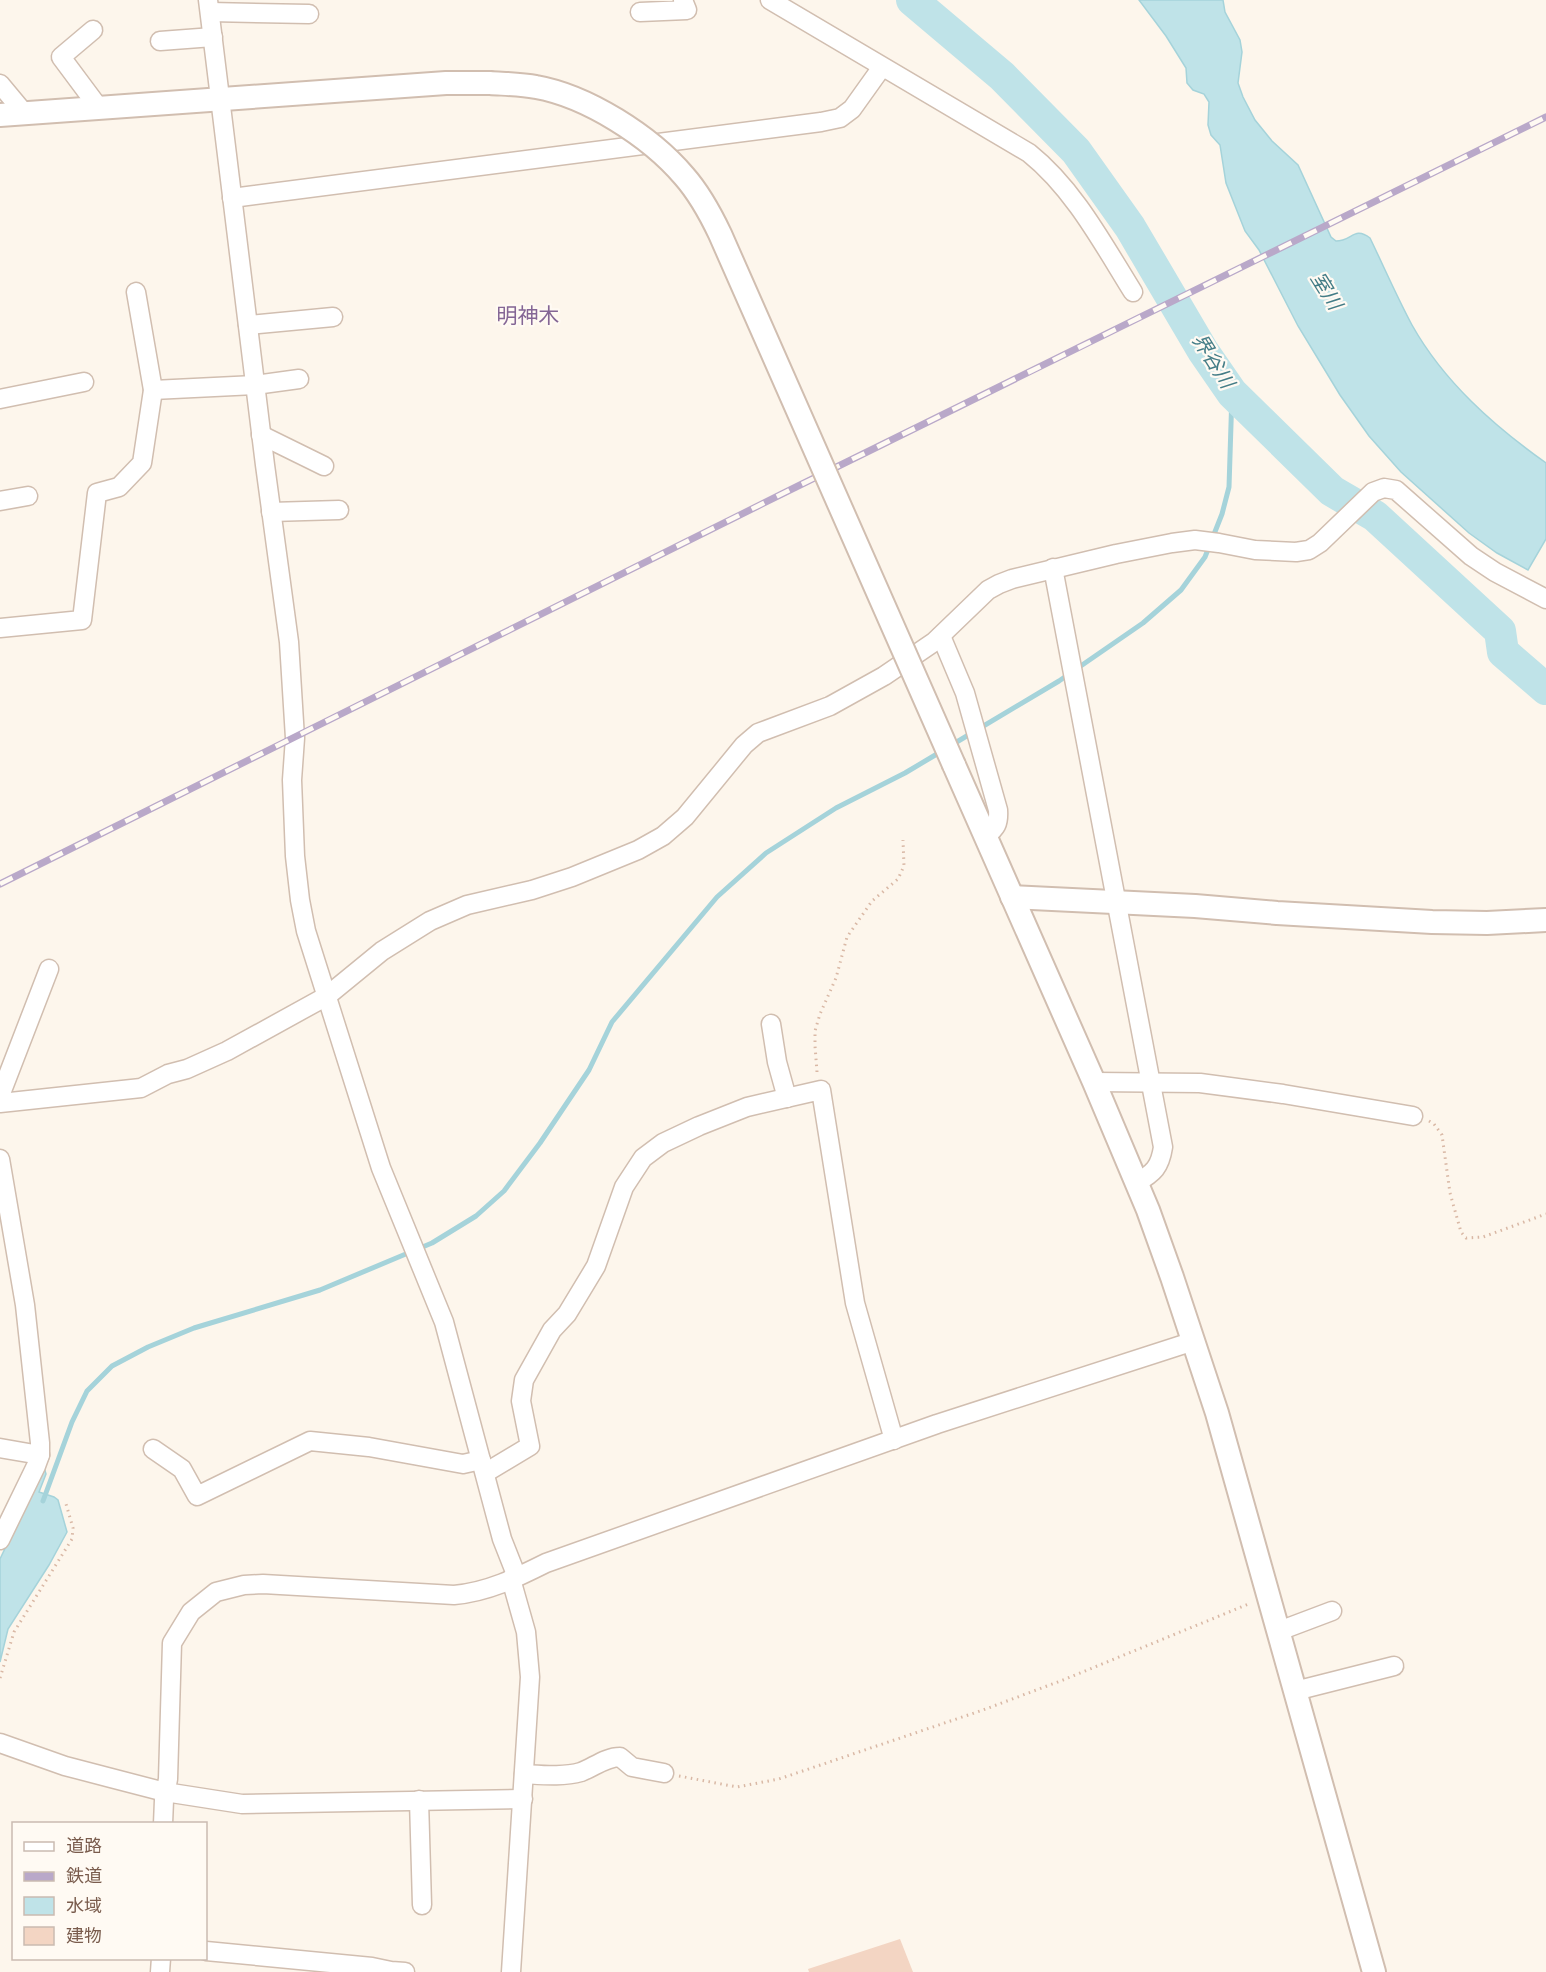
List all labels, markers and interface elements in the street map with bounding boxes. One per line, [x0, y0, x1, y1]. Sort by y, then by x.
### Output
water label: 室川 [1305, 267, 1348, 316]
district label: 明神木 [497, 303, 560, 329]
water label: 界谷川 [1187, 329, 1241, 395]
legend [12, 1822, 207, 1960]
text: 道路 [66, 1835, 102, 1857]
text: 鉄道 [66, 1865, 102, 1887]
text: 水域 [66, 1895, 102, 1917]
text: 建物 [66, 1925, 102, 1947]

